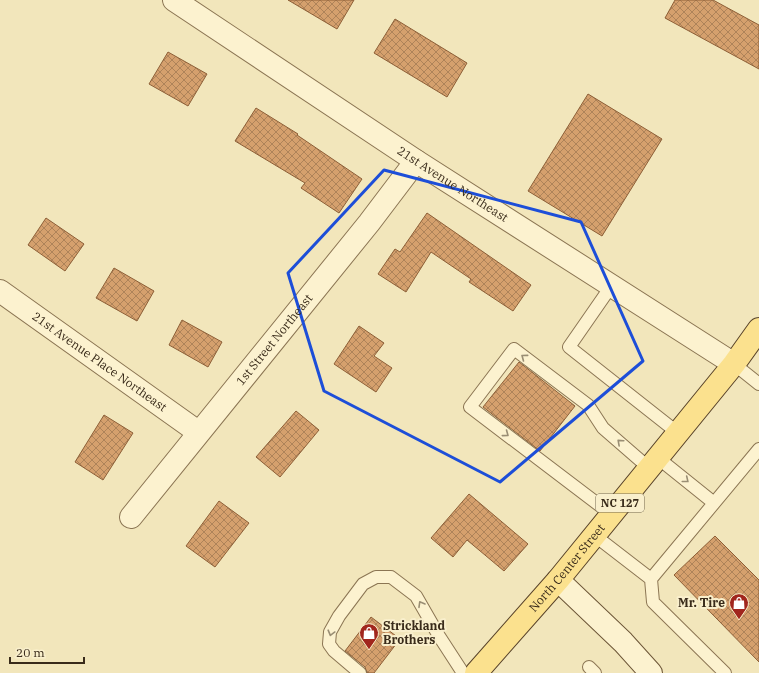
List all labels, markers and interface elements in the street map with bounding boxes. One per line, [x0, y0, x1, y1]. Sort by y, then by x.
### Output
street label: 21st Avenue Northeast [395, 143, 511, 225]
street label: 1st Street Northeast [233, 291, 315, 388]
street label: 21st Avenue Place Northeast [29, 308, 170, 414]
one-way arrow [521, 354, 528, 361]
one-way arrow [501, 429, 508, 436]
one-way arrow [617, 440, 625, 447]
one-way arrow [681, 476, 689, 483]
road number: NC 127 [596, 494, 644, 512]
street label: North Center Street [525, 521, 608, 615]
shop icon: Mr. Tire [728, 592, 750, 620]
place label: Mr. Tire [678, 595, 725, 610]
one-way arrow [418, 601, 425, 608]
place label: Strickland Brothers [383, 618, 446, 647]
shop icon: Strickland Brothers [358, 622, 380, 650]
one-way arrow [328, 630, 336, 637]
scale bar [10, 639, 84, 665]
text: 20 m [16, 645, 45, 660]

